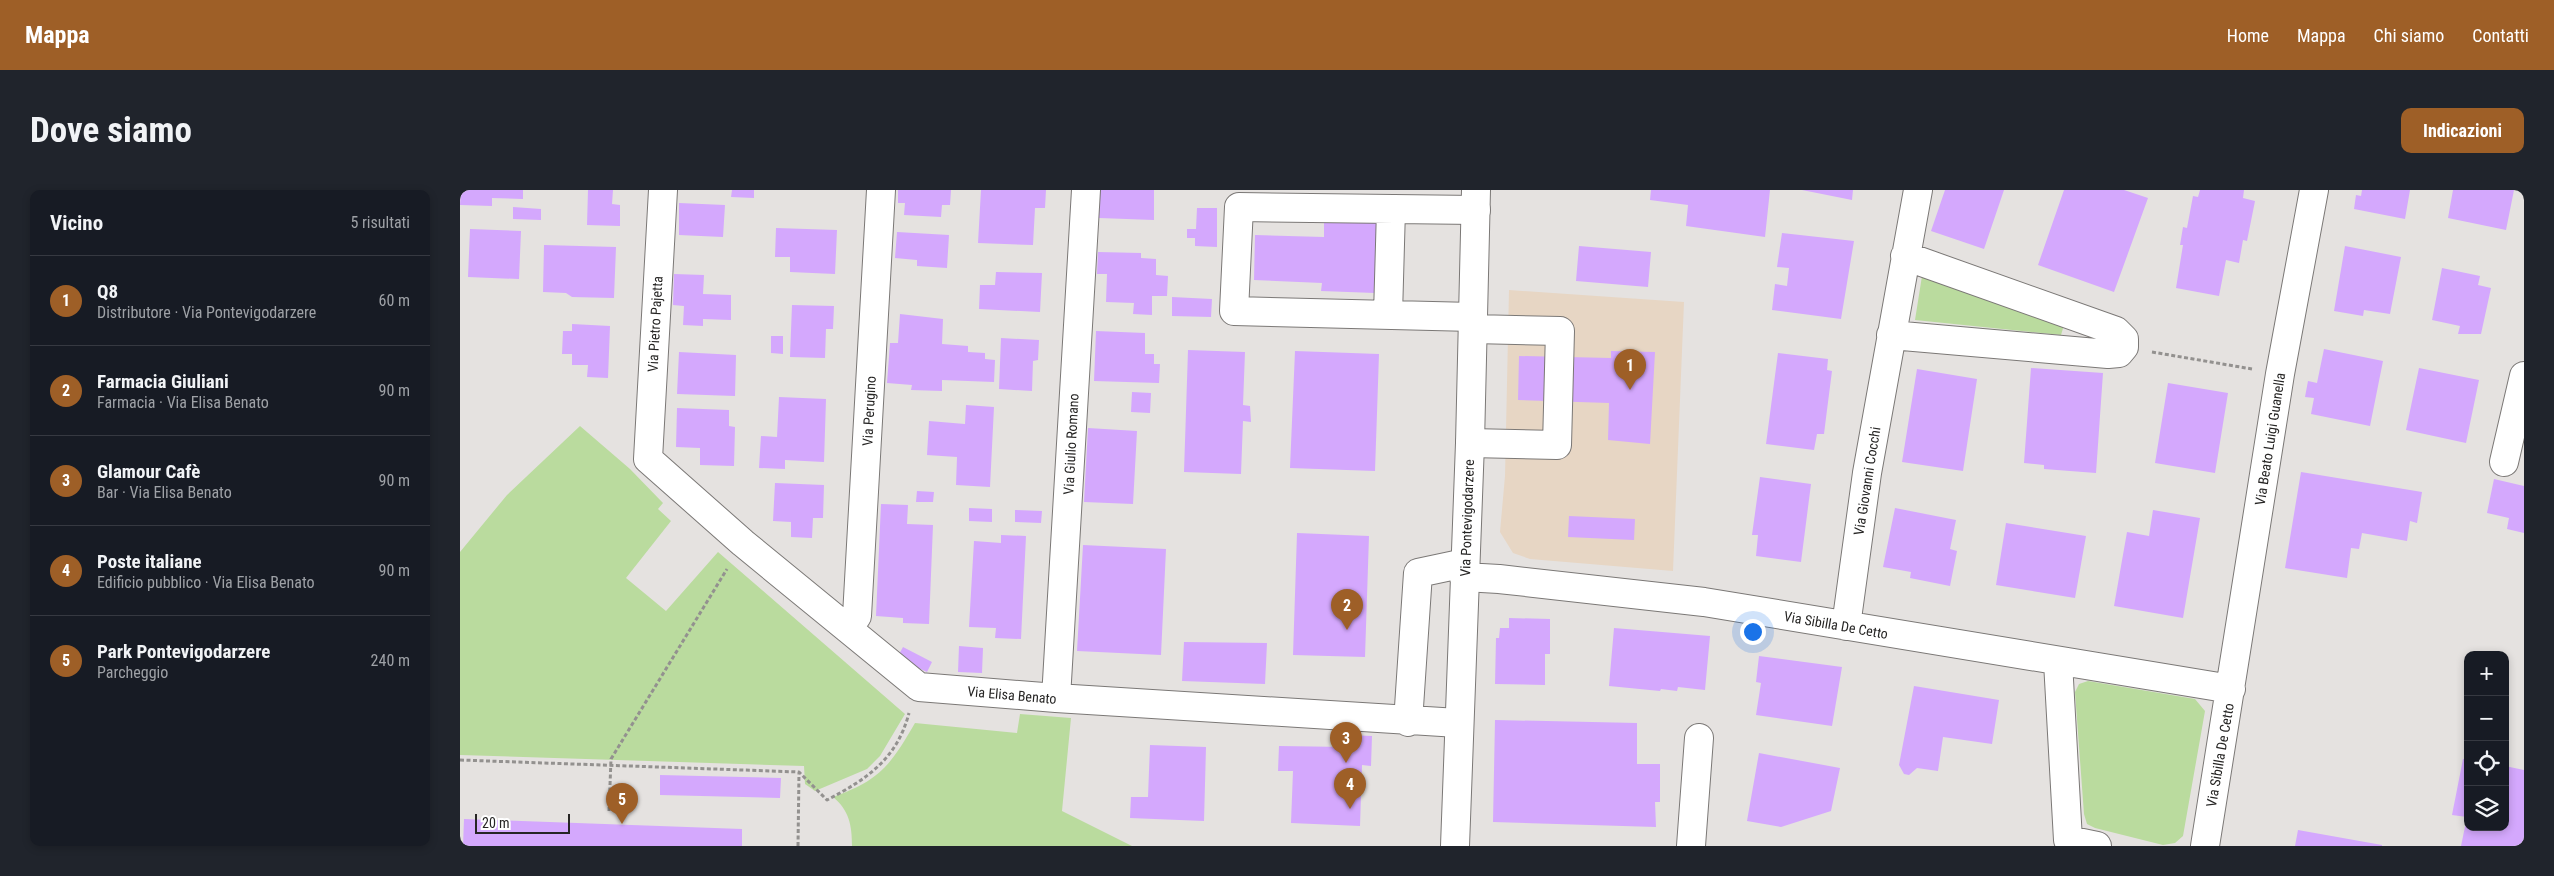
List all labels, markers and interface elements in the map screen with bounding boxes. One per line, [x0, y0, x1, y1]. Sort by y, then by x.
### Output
text: Mappa [25, 21, 90, 49]
text: Home [2227, 25, 2269, 46]
text: Mappa [2297, 25, 2346, 46]
text: Chi siamo [2374, 25, 2444, 46]
text: Contatti [2472, 25, 2529, 46]
button: Indicazioni [2401, 108, 2524, 153]
text: Dove siamo [30, 110, 192, 151]
text: Vicino [50, 211, 103, 235]
text: 5 risultati [350, 213, 410, 232]
street label: Via Pietro Pajetta [644, 276, 666, 372]
text: Q8 [97, 280, 118, 303]
text: 1 [62, 291, 70, 310]
text: 60 m [378, 291, 410, 310]
text: Distributore · Via Pontevigodarzere [97, 303, 316, 322]
pin: 1 [1614, 349, 1646, 390]
text: Farmacia Giuliani [97, 370, 229, 393]
street label: Via Beato Luigi Guanella [2252, 372, 2288, 506]
street label: Via Perugino [859, 376, 879, 446]
text: 2 [62, 381, 70, 400]
text: 90 m [378, 381, 410, 400]
text: Farmacia · Via Elisa Benato [97, 393, 269, 412]
street label: Via Giulio Romano [1060, 393, 1082, 495]
street label: Via Giovanni Cocchi [1851, 426, 1883, 536]
street label: Via Pontevigodarzere [1457, 459, 1477, 577]
text: Glamour Cafè [97, 460, 200, 483]
text: 3 [62, 471, 70, 490]
text: 90 m [378, 471, 410, 490]
text: Bar · Via Elisa Benato [97, 483, 232, 502]
text: Poste italiane [97, 550, 202, 573]
text: 4 [62, 561, 70, 580]
text: 90 m [378, 561, 410, 580]
text: Edificio pubblico · Via Elisa Benato [97, 573, 315, 592]
pin: 2 [1331, 589, 1363, 630]
street label: Via Sibilla De Cetto [1783, 608, 1889, 642]
your location [1740, 619, 1766, 645]
text: Park Pontevigodarzere [97, 640, 270, 663]
text: 5 [62, 651, 70, 670]
text: 240 m [371, 651, 410, 670]
map controls [2464, 651, 2509, 831]
button: + [2464, 651, 2509, 696]
text: Parcheggio [97, 663, 168, 682]
street label: Via Elisa Benato [967, 683, 1057, 707]
button: − [2464, 696, 2509, 741]
street label: Via Sibilla De Cetto [2203, 702, 2237, 808]
pin: 3 [1330, 722, 1362, 763]
button: locate [2464, 741, 2509, 786]
pin: 4 [1334, 768, 1366, 809]
pin: 5 [606, 783, 638, 824]
button: layers [2464, 786, 2509, 831]
scale bar [475, 811, 570, 834]
text: 20 m [482, 815, 510, 831]

